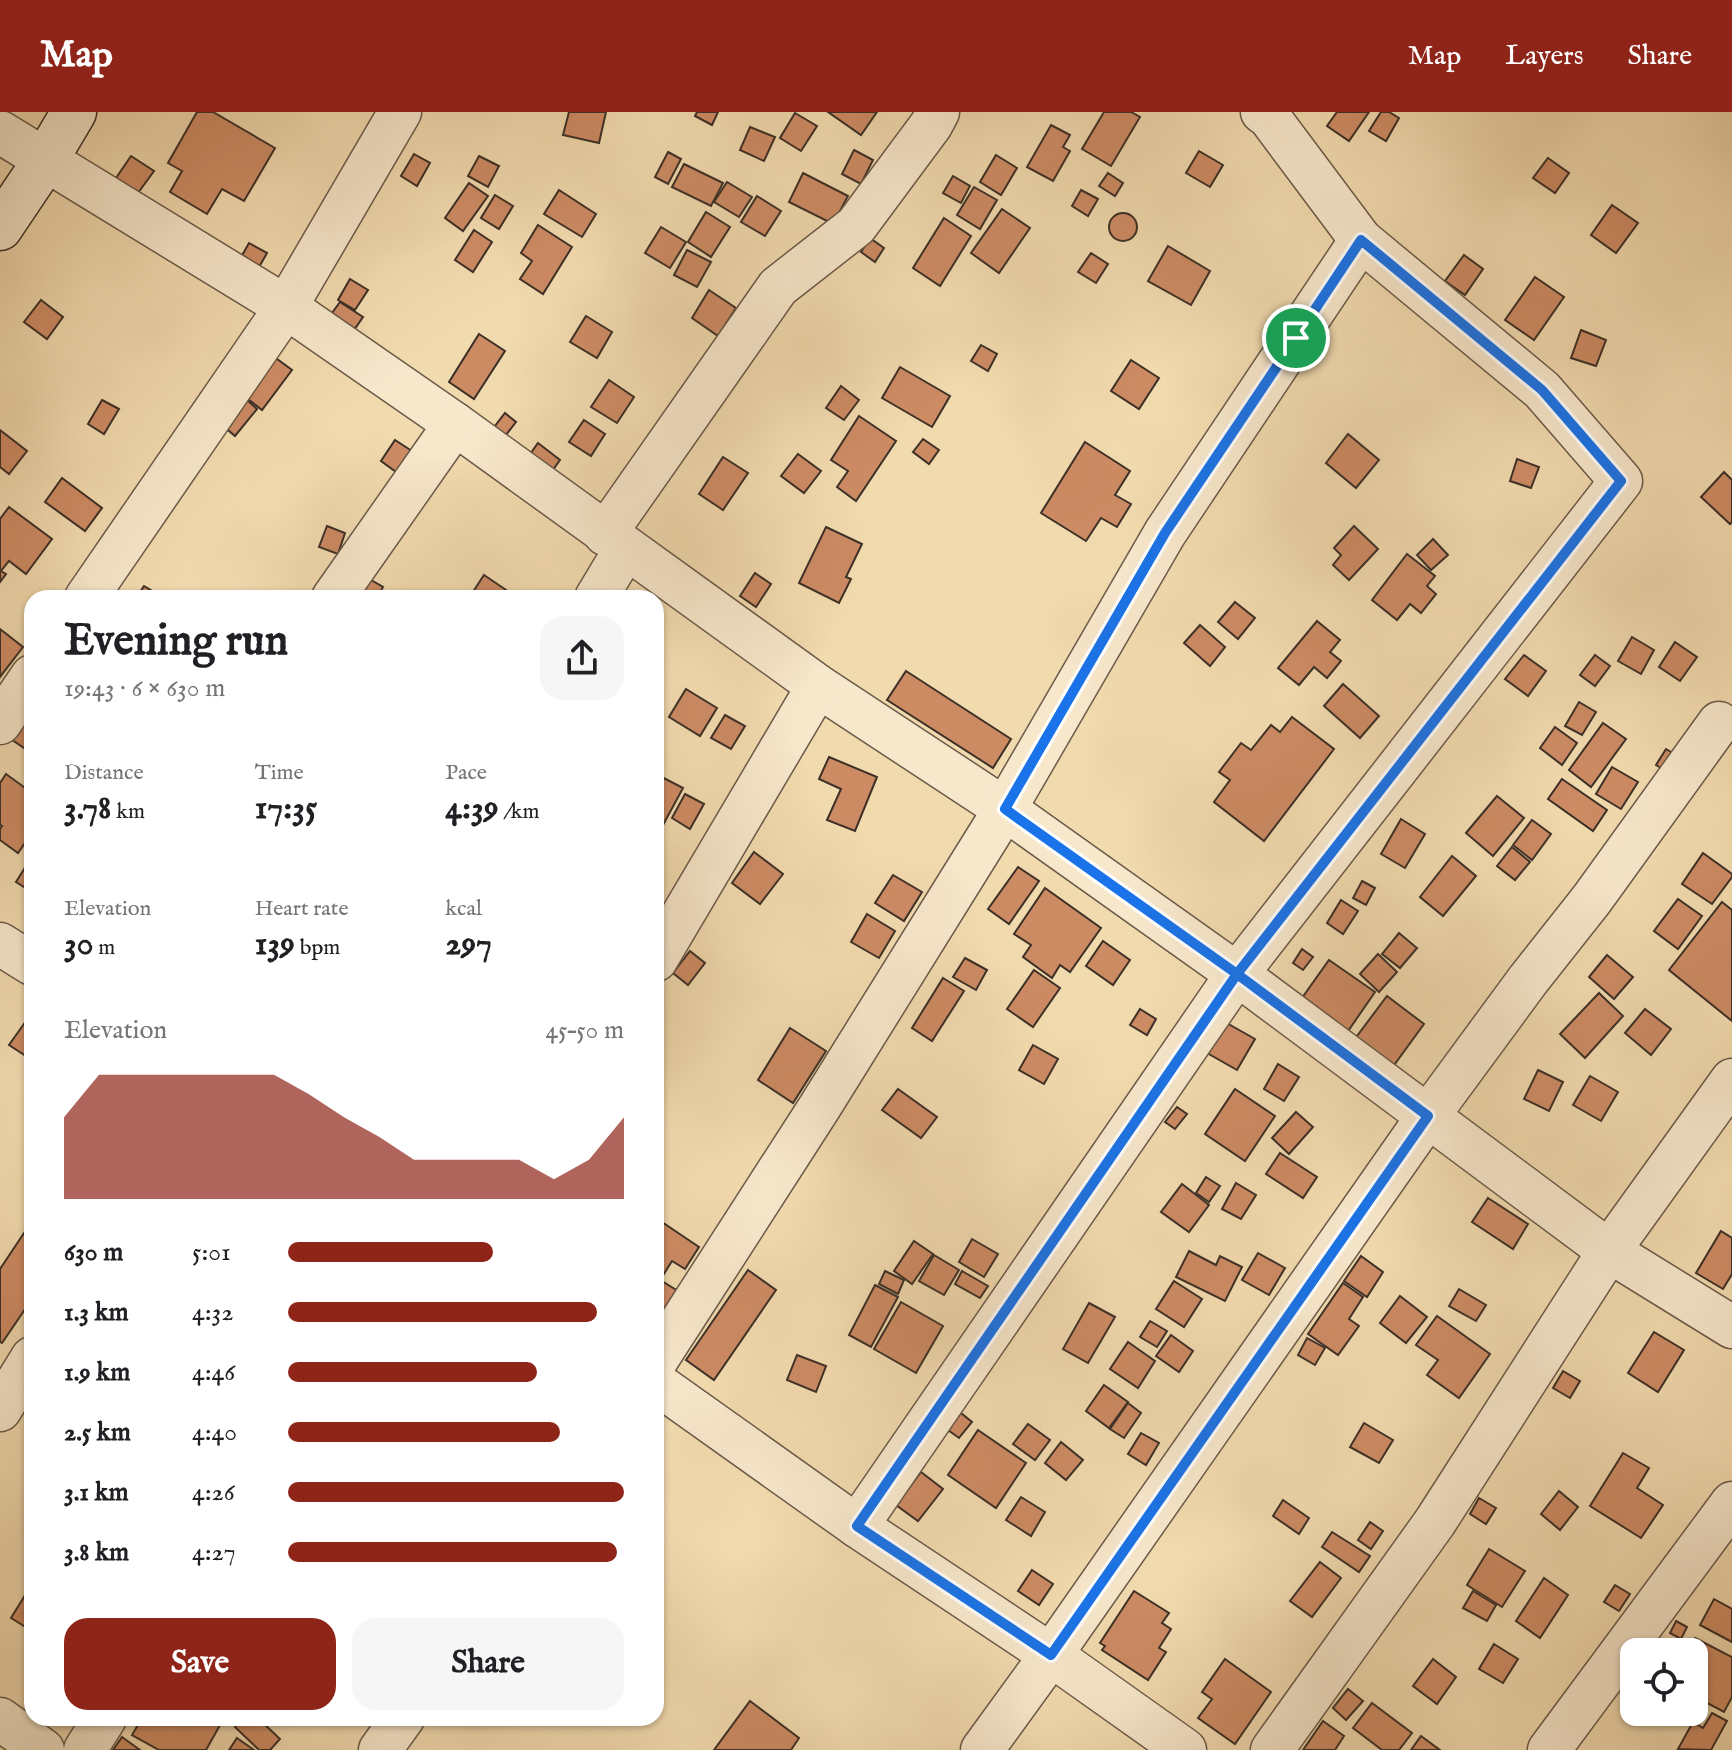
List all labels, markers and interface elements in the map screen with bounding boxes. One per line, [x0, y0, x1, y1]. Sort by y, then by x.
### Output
text: Map [40, 32, 113, 80]
text: Map [1408, 39, 1461, 74]
text: Layers [1505, 39, 1584, 74]
text: Share [1628, 39, 1692, 74]
pin [1262, 304, 1330, 372]
icon: arrive [1274, 316, 1318, 360]
text: Evening run [64, 614, 288, 670]
button: share [540, 616, 624, 700]
text: 19:43 · 6 × 630 m [64, 672, 225, 705]
text: Distance [64, 759, 144, 787]
text: Time [255, 759, 304, 787]
text: Pace [445, 759, 487, 787]
text: 3.78 [64, 787, 111, 830]
text: 17:35 [255, 787, 317, 830]
text: 4:39 [445, 787, 499, 830]
text: km [111, 798, 145, 826]
text: /km [499, 798, 540, 826]
text: Elevation [64, 895, 151, 923]
text: Heart rate [255, 895, 349, 923]
text: kcal [445, 895, 482, 923]
text: 30 [64, 923, 93, 966]
text: 139 [255, 923, 295, 966]
text: 297 [445, 923, 492, 966]
text: m [93, 934, 115, 962]
text: bpm [295, 934, 340, 962]
text: Elevation [64, 1014, 167, 1047]
text: 45–50 m [545, 1014, 624, 1047]
text: 630 m [64, 1236, 123, 1269]
text: 5:01 [192, 1236, 231, 1269]
text: 1.3 km [64, 1296, 129, 1329]
text: 4:32 [192, 1296, 234, 1329]
text: 1.9 km [64, 1356, 130, 1389]
text: 4:46 [192, 1356, 235, 1389]
text: 2.5 km [64, 1416, 131, 1449]
text: 4:40 [192, 1416, 237, 1449]
text: 3.1 km [64, 1476, 129, 1509]
text: 4:26 [192, 1476, 235, 1509]
text: 3.8 km [64, 1536, 129, 1569]
text: 4:27 [192, 1536, 236, 1569]
button: Save [64, 1618, 336, 1710]
button: Share [352, 1618, 624, 1710]
map controls [1620, 1638, 1708, 1726]
button: locate [1620, 1638, 1708, 1726]

